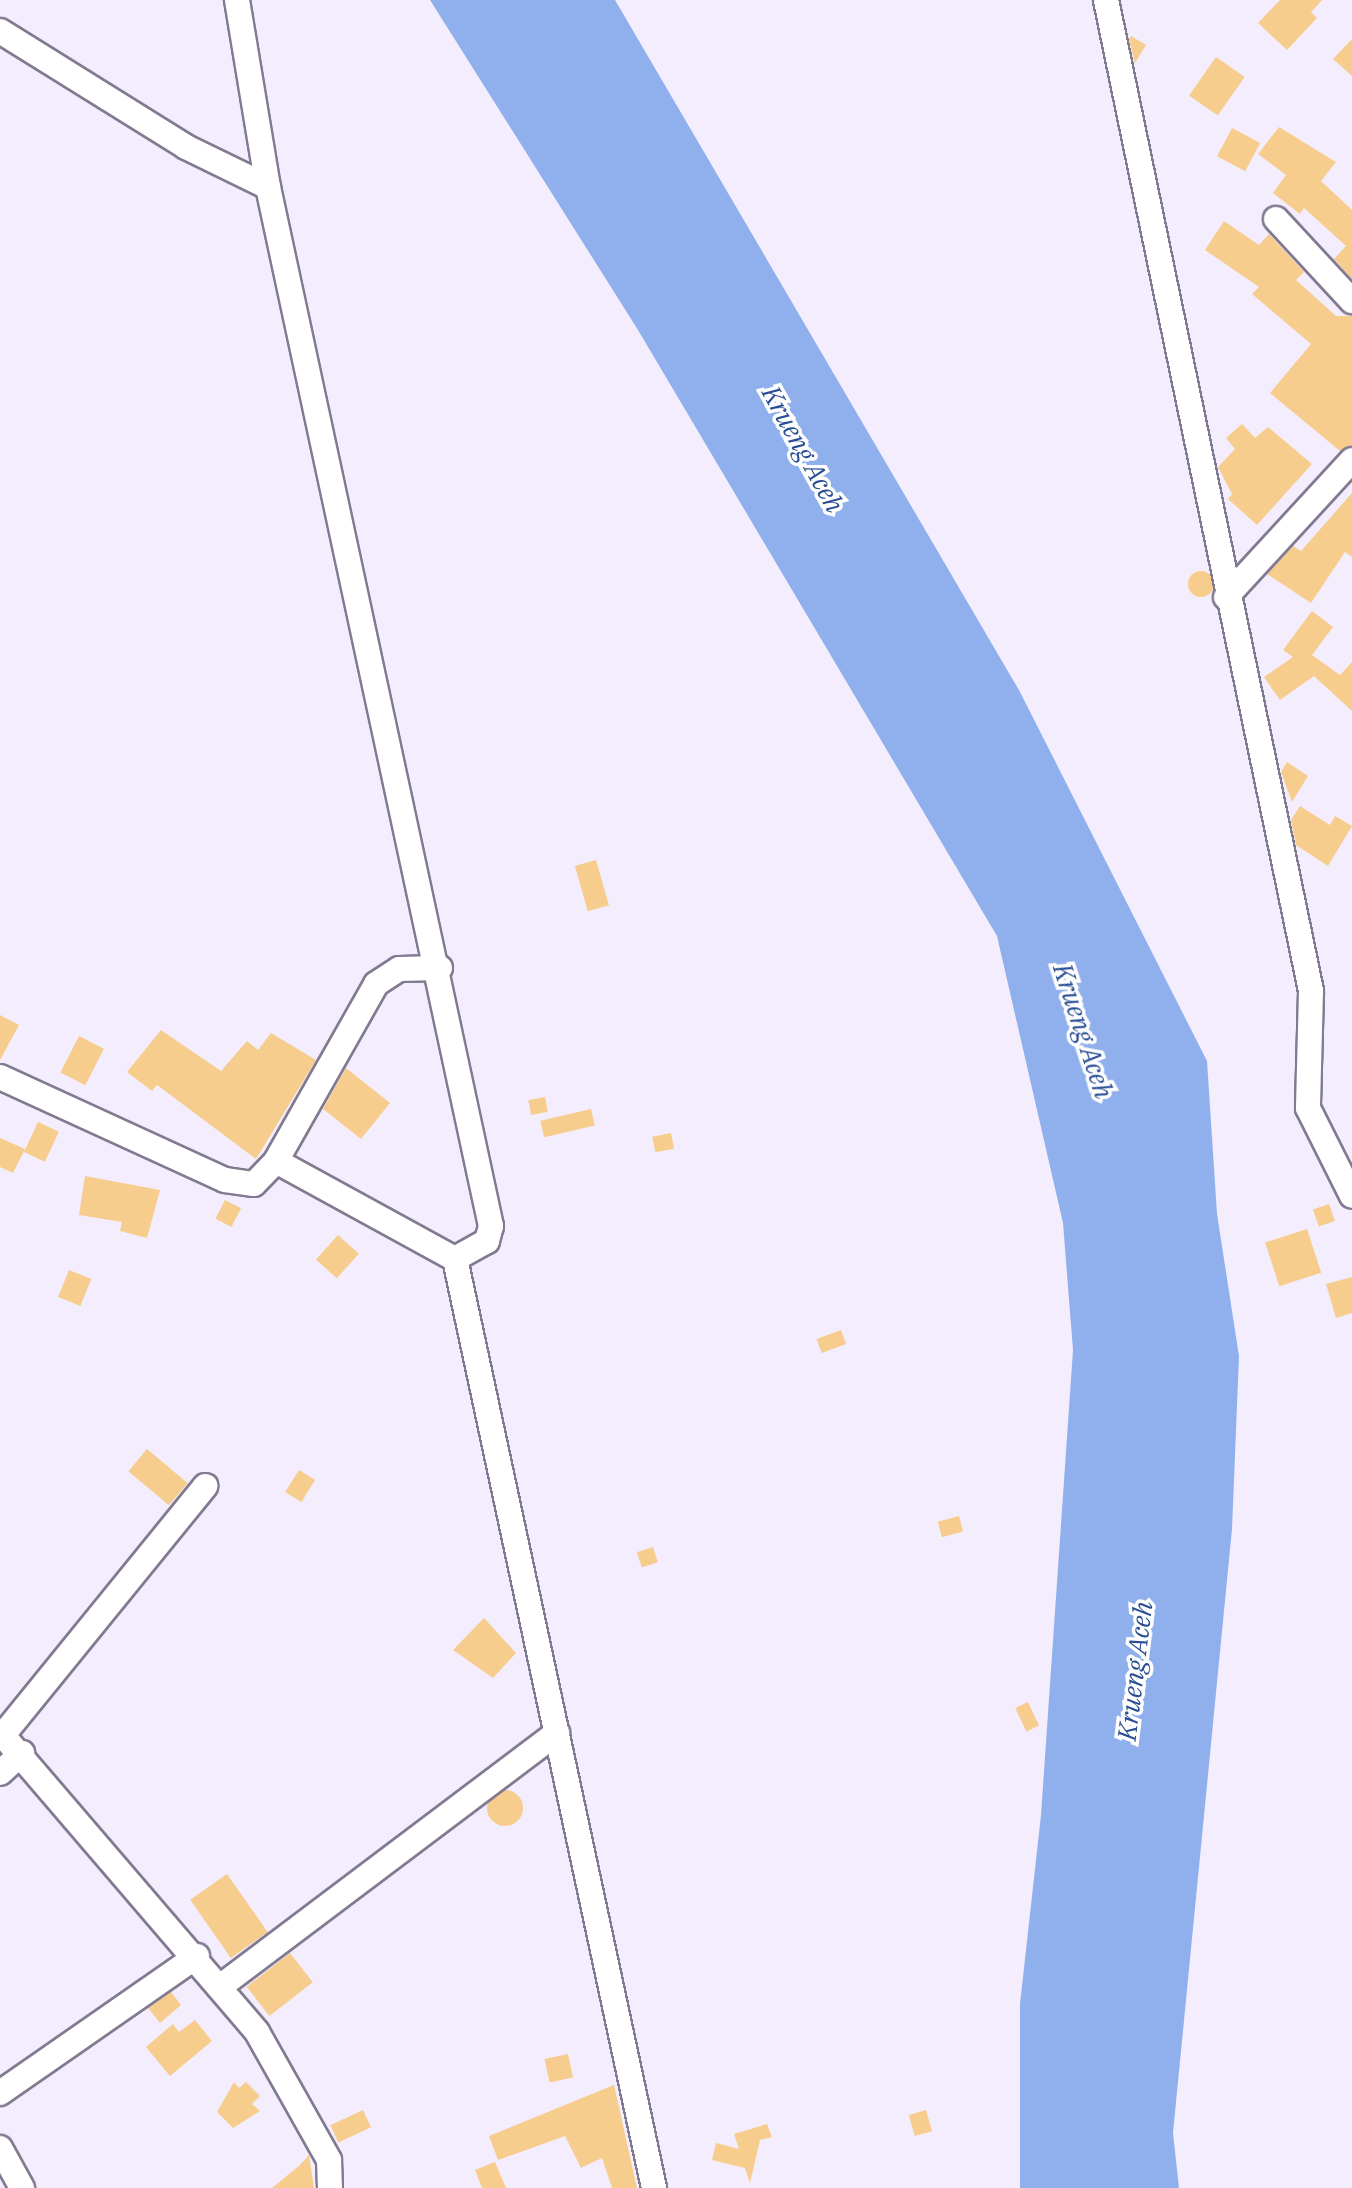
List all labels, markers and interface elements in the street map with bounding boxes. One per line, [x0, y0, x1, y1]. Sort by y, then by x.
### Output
water label: Krueng Aceh [755, 380, 851, 518]
water label: Krueng Aceh [1047, 960, 1119, 1102]
water label: Krueng Aceh [1111, 1600, 1159, 1742]

